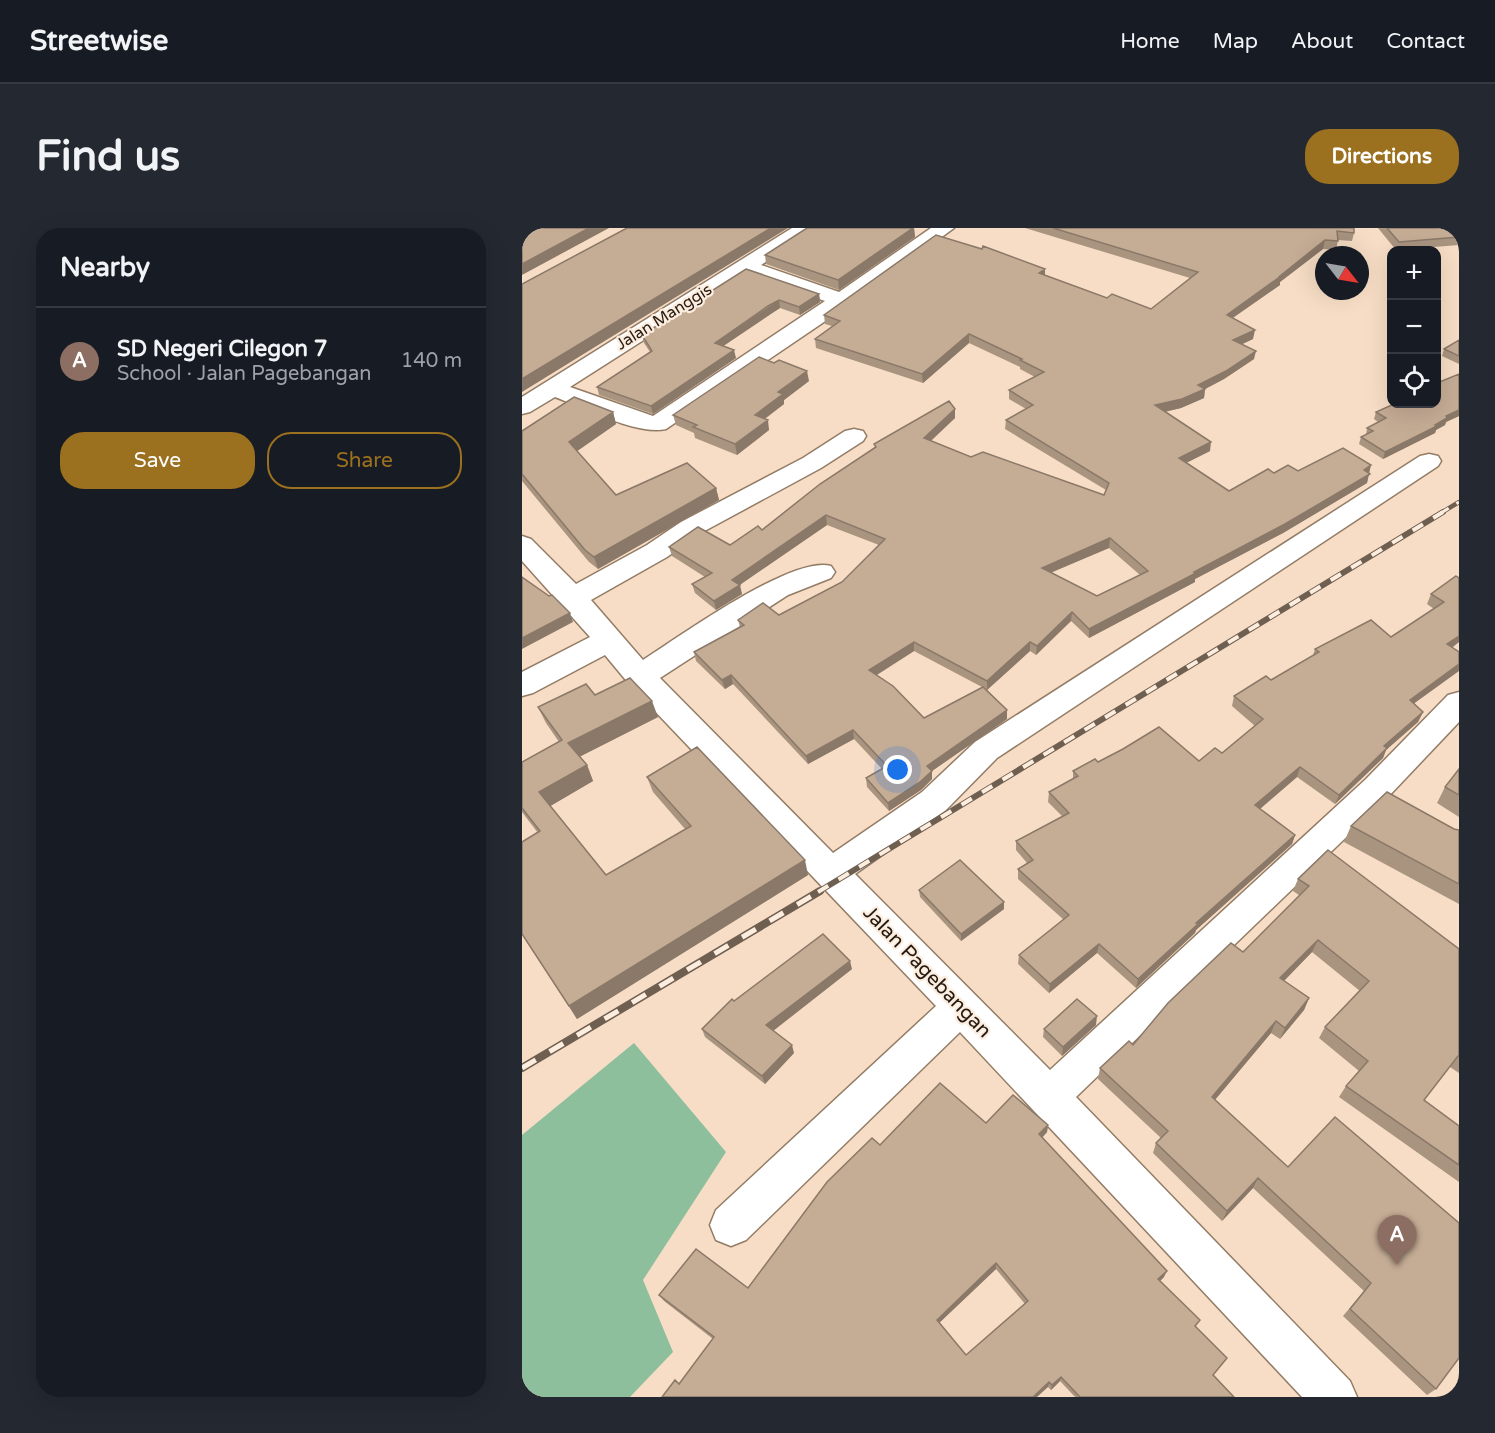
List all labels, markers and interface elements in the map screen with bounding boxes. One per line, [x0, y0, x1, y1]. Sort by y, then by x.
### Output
text: Streetwise [30, 24, 168, 58]
text: Home [1120, 29, 1180, 54]
text: Map [1213, 29, 1258, 54]
text: About [1291, 29, 1353, 54]
text: Contact [1386, 29, 1465, 54]
button: Directions [1305, 129, 1459, 184]
text: Find us [36, 131, 180, 182]
north arrow [1315, 246, 1369, 300]
map controls [1387, 246, 1441, 408]
button: + [1387, 246, 1441, 300]
text: Nearby [60, 252, 150, 283]
street label: Jalan Manggis [612, 280, 716, 354]
button: − [1387, 300, 1441, 354]
text: SD Negeri Cilegon 7 [117, 336, 327, 362]
text: A [72, 349, 87, 373]
text: 140 m [401, 349, 462, 373]
button: locate [1387, 354, 1441, 408]
text: School · Jalan Pagebangan [117, 362, 371, 386]
button: Save [60, 432, 255, 489]
button: Share [267, 432, 462, 489]
your location [883, 755, 912, 784]
street label: Jalan Pagebangan [858, 901, 996, 1043]
pin: A [1378, 1216, 1416, 1265]

